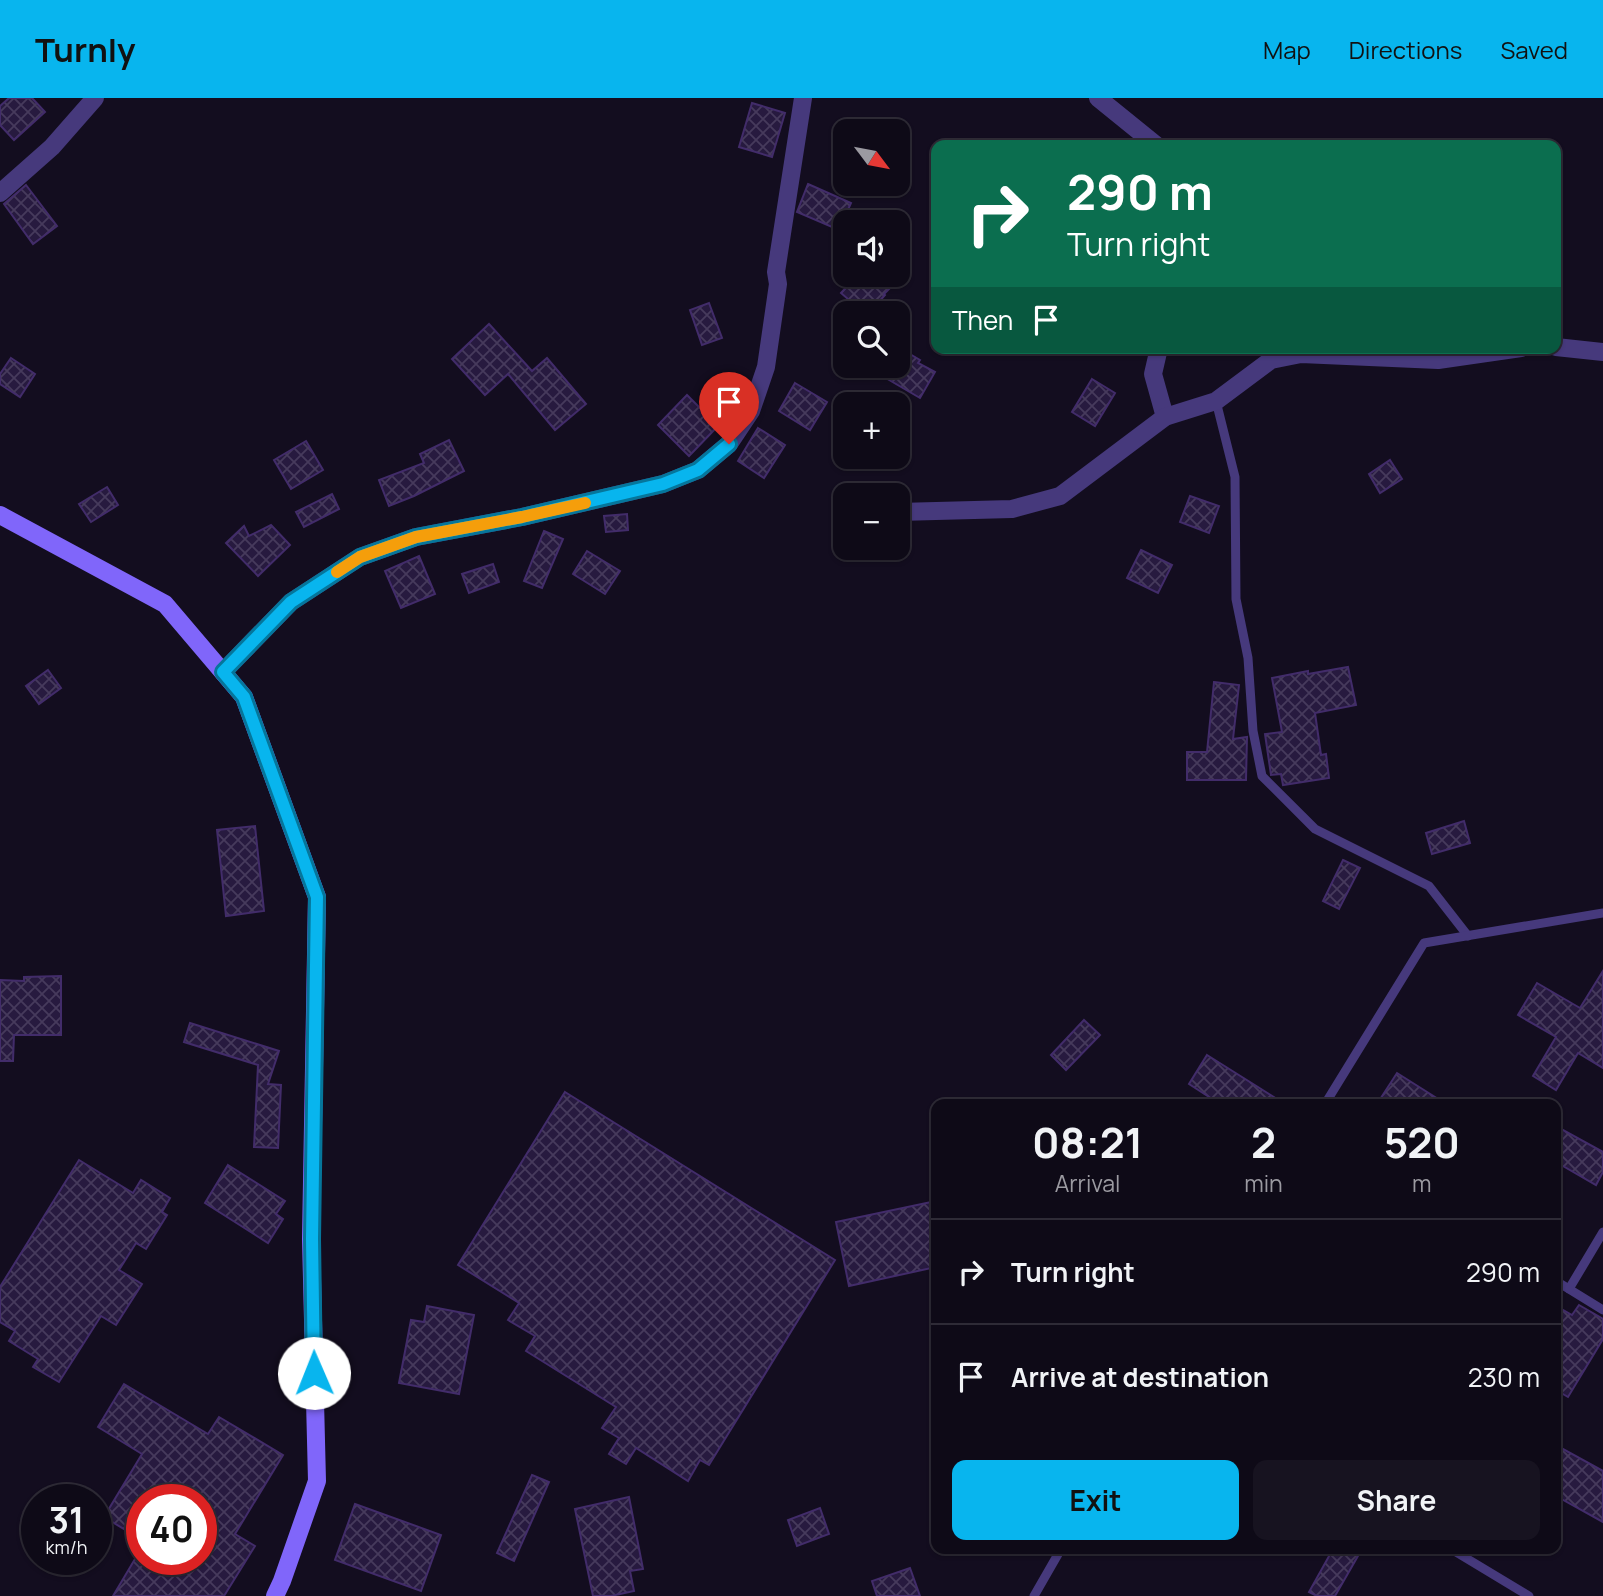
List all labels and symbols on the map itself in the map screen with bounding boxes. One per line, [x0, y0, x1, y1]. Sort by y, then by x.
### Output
north arrow [833, 119, 910, 196]
pin [699, 372, 759, 444]
position arrow [277, 1336, 351, 1410]
speed limit sign: 40 [126, 1484, 217, 1575]

